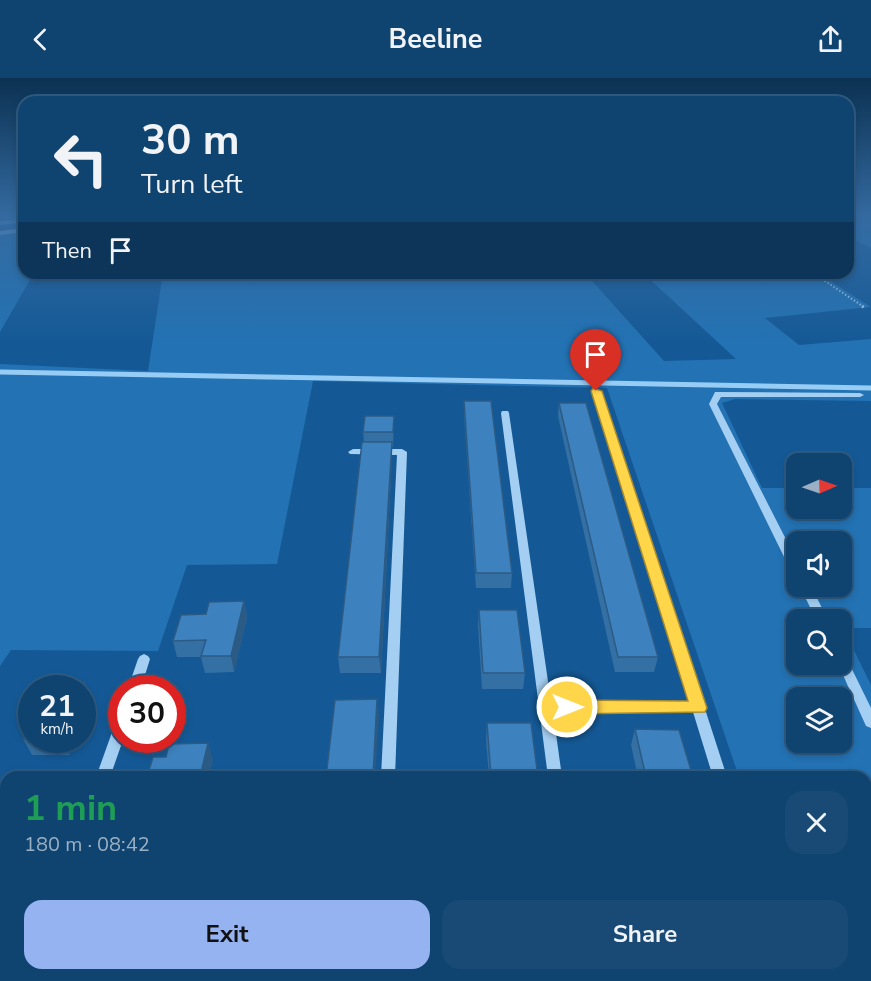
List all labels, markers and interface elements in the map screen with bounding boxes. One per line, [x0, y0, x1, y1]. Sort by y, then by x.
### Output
text: Beeline [389, 21, 482, 58]
icon: back [24, 23, 57, 56]
icon: share [814, 23, 847, 56]
text: 30 m [141, 112, 240, 169]
icon: left [42, 120, 120, 198]
text: Turn left [141, 166, 242, 203]
icon: arrive [104, 234, 137, 267]
text: Then [42, 236, 92, 266]
pin [570, 329, 621, 391]
icon: arrive [579, 338, 612, 371]
north arrow [786, 453, 852, 519]
map controls [786, 453, 852, 753]
button: sound [786, 531, 852, 597]
button: search [786, 609, 852, 675]
speed limit sign: 30 [108, 675, 186, 753]
position arrow [535, 675, 599, 739]
text: 21 [39, 686, 75, 727]
button: layers [786, 687, 852, 753]
text: km/h [40, 719, 74, 739]
text: 1 min [24, 784, 117, 833]
button: close [785, 791, 848, 854]
text: 180 m · 08:42 [24, 831, 150, 858]
button: Exit [24, 900, 430, 969]
button: Share [442, 900, 848, 969]

